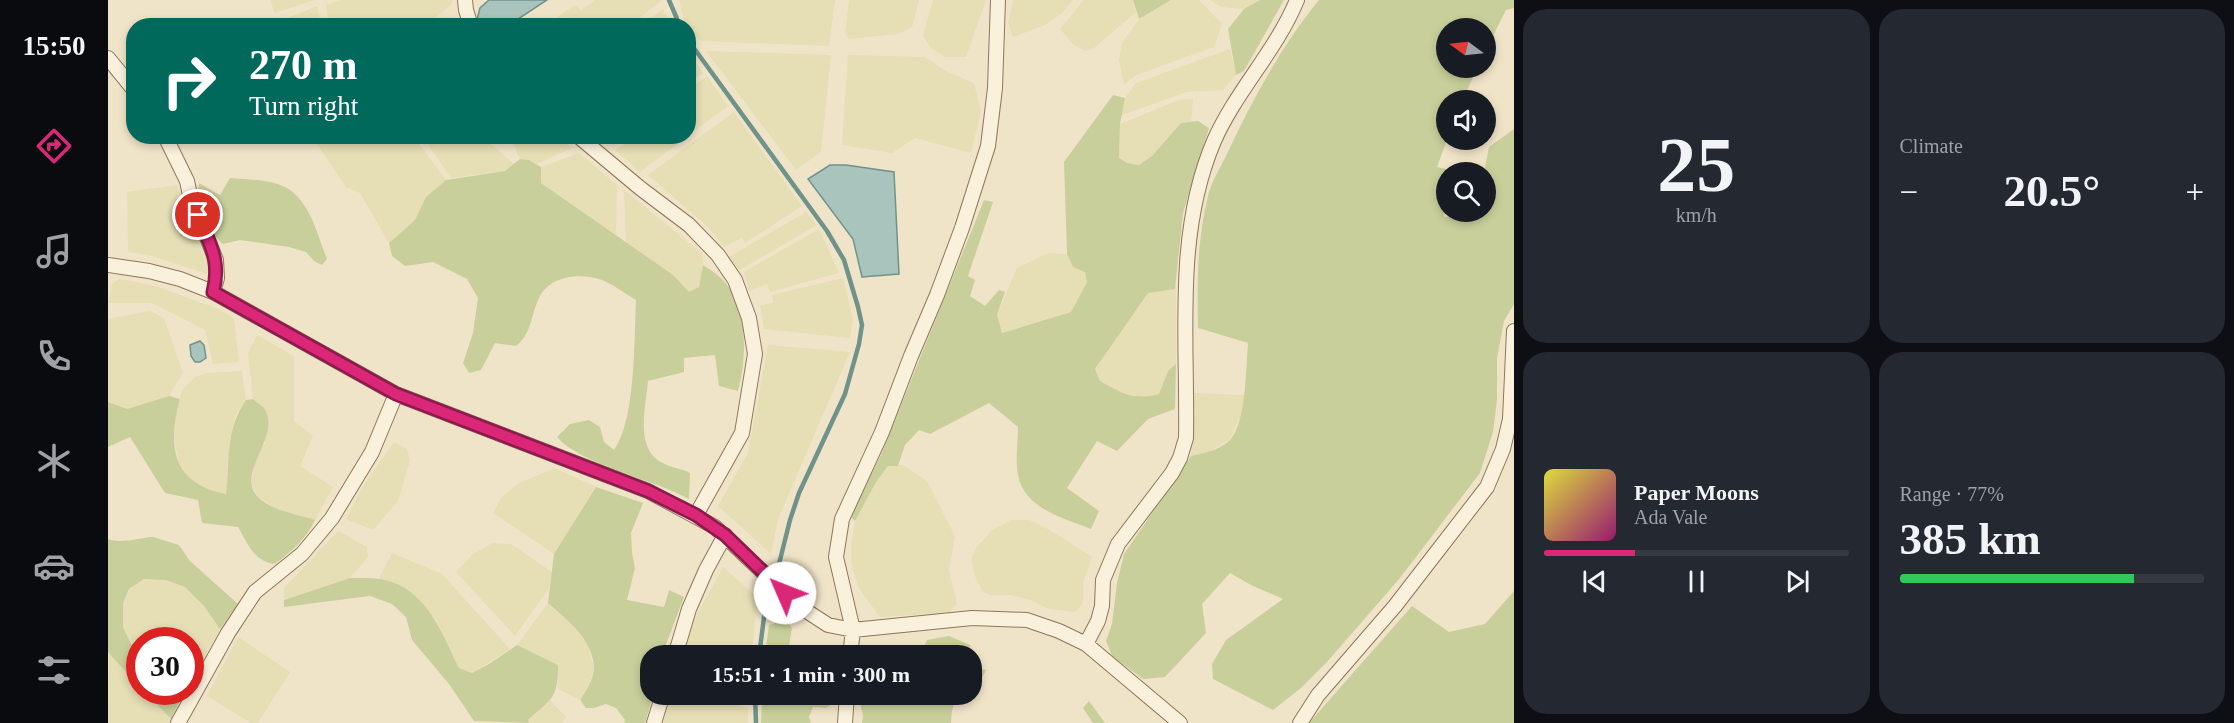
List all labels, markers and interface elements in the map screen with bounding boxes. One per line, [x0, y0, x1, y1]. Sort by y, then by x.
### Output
north arrow [1436, 18, 1496, 78]
map controls [1436, 18, 1496, 222]
text: 15:50 [23, 31, 86, 61]
icon: right [150, 42, 228, 120]
text: 270 m [249, 42, 358, 88]
button: sound [1436, 90, 1496, 150]
text: Turn right [249, 91, 358, 121]
text: 25 [1657, 121, 1735, 208]
icon: directions [33, 125, 75, 167]
text: Climate [1900, 135, 1963, 157]
button: search [1436, 162, 1496, 222]
text: 20.5° [2003, 166, 2100, 216]
text: − [1900, 174, 1918, 210]
text: + [2185, 174, 2204, 210]
pin [172, 189, 223, 240]
icon: arrive [181, 198, 214, 231]
text: km/h [1676, 204, 1717, 226]
icon: music [33, 230, 75, 272]
icon: phone [33, 335, 75, 377]
icon: climate [33, 440, 75, 482]
text: Paper Moons [1634, 480, 1759, 505]
text: Range · 77% [1900, 483, 2004, 505]
text: Ada Vale [1634, 506, 1708, 528]
text: 385 km [1900, 514, 2041, 564]
icon: car [33, 545, 75, 587]
position arrow [753, 561, 817, 625]
icon: previous [1578, 565, 1611, 598]
icon: pause [1680, 565, 1713, 598]
icon: next [1781, 565, 1814, 598]
speed limit sign: 30 [126, 627, 204, 705]
icon: filters [33, 649, 75, 691]
text: 15:51 · 1 min · 300 m [712, 662, 910, 687]

